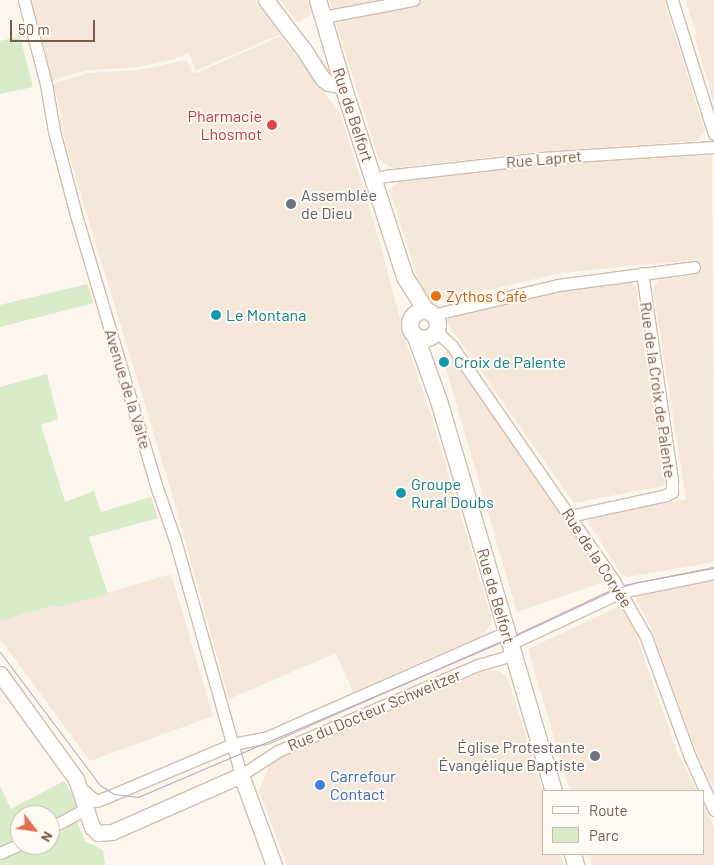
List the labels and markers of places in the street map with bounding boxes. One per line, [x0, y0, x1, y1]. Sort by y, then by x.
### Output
place label: Pharmacie Lhosmot [188, 106, 262, 144]
marker: Pharmacie Lhosmot [266, 119, 278, 131]
place label: Assemblée de Dieu [301, 185, 377, 223]
marker: Assemblée de Dieu [285, 198, 297, 210]
place label: Zythos Café [446, 286, 527, 306]
marker: Zythos Café [430, 290, 442, 302]
place label: Le Montana [226, 305, 306, 325]
marker: Le Montana [210, 309, 222, 321]
place label: Croix de Palente [454, 352, 566, 372]
marker: Croix de Palente [438, 356, 450, 368]
place label: Groupe Rural Doubs [411, 474, 494, 512]
marker: Groupe Rural Doubs [395, 487, 407, 499]
place label: Église Protestante Évangélique Baptiste [438, 737, 585, 775]
marker: Église Protestante Évangélique Baptiste [589, 750, 601, 762]
place label: Carrefour Contact [330, 766, 396, 804]
marker: Carrefour Contact [314, 779, 326, 791]

